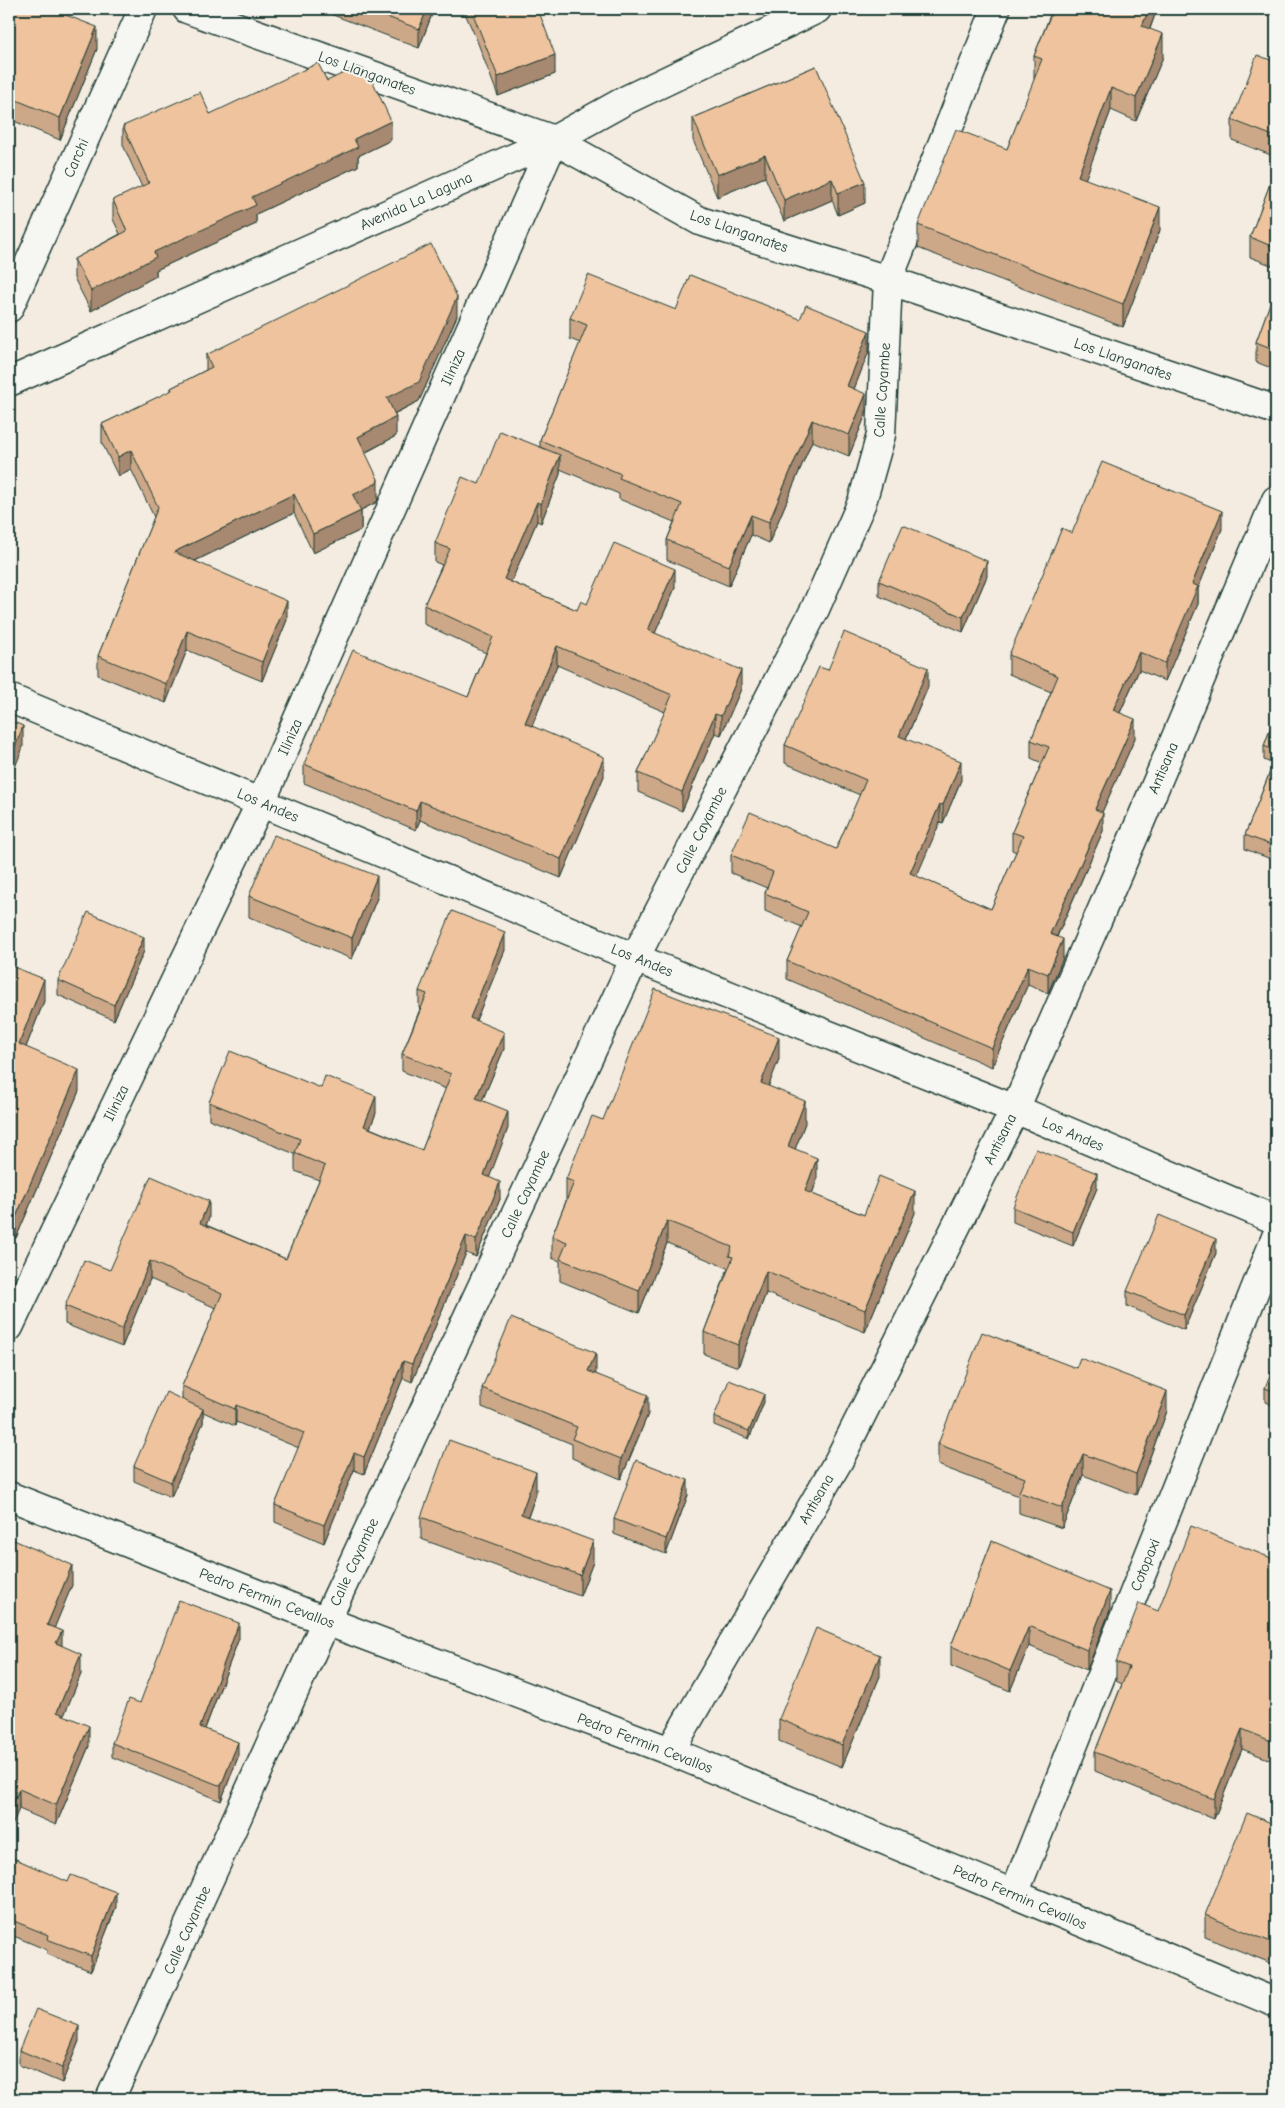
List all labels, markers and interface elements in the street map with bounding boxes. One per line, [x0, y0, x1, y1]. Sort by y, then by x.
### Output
street label: Los Llanganates [316, 47, 418, 99]
street label: Carchi [59, 136, 93, 180]
street label: Avenida La Laguna [357, 168, 475, 234]
street label: Los Llanganates [688, 206, 790, 256]
street label: Los Llanganates [1072, 334, 1174, 384]
street label: Calle Cayambe [870, 341, 894, 438]
street label: Iliniza [437, 346, 469, 388]
street label: Iliniza [274, 716, 306, 758]
street label: Antisana [1144, 739, 1182, 797]
street label: Calle Cayambe [671, 783, 731, 876]
street label: Los Andes [235, 784, 301, 826]
street label: Los Andes [608, 939, 676, 981]
street label: Iliniza [100, 1082, 132, 1124]
street label: Antisana [980, 1111, 1020, 1167]
street label: Los Andes [1040, 1113, 1106, 1155]
street label: Calle Cayambe [497, 1147, 553, 1241]
street label: Antisana [795, 1471, 837, 1527]
street label: Calle Cayambe [326, 1515, 382, 1609]
street label: Cotopaxi [1126, 1536, 1164, 1594]
street label: Pedro Fermin Cevallos [197, 1564, 337, 1632]
street label: Pedro Fermin Cevallos [575, 1709, 715, 1777]
street label: Pedro Fermin Cevallos [951, 1861, 1089, 1933]
street label: Calle Cayambe [159, 1882, 215, 1977]

